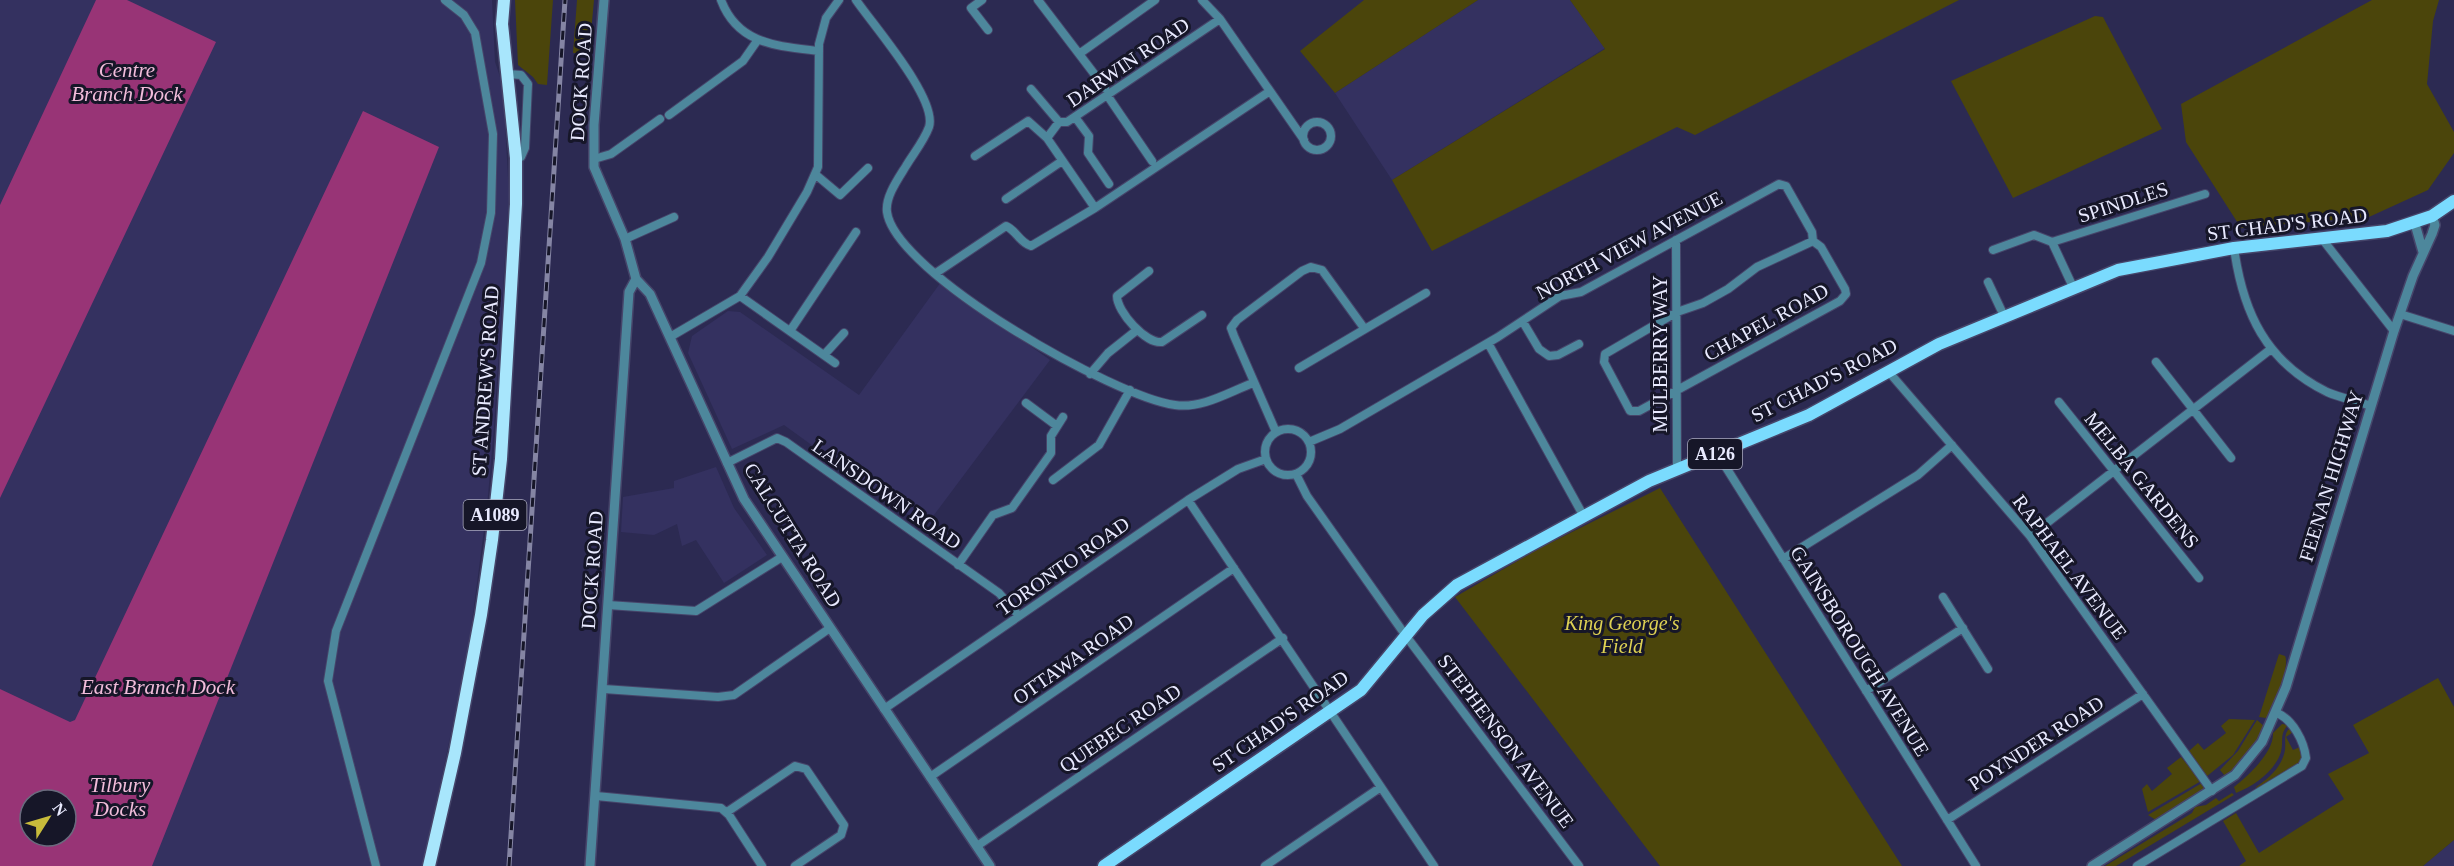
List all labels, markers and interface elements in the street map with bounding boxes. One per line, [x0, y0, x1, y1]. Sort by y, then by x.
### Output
street label: DARWIN ROAD [1063, 13, 1193, 111]
street label: DOCK ROAD [566, 22, 596, 142]
water label: Centre Branch Dock [71, 58, 183, 106]
street label: SPINDLES [2075, 177, 2171, 227]
street label: NORTH VIEW AVENUE [1532, 187, 1726, 303]
street label: ST CHAD'S ROAD [2206, 203, 2368, 245]
street label: MULBERRY WAY [1649, 275, 1671, 433]
street label: CHAPEL ROAD [1700, 279, 1832, 365]
street label: ST ANDREW'S ROAD [467, 285, 503, 477]
street label: ST CHAD'S ROAD [1747, 334, 1901, 426]
street label: FEENAN HIGHWAY [2295, 388, 2367, 564]
street label: MELBA GARDENS [2080, 408, 2204, 552]
street label: LANSDOWN ROAD [809, 434, 965, 554]
road number: A126 [1688, 439, 1742, 469]
street label: CALCUTTA ROAD [740, 459, 846, 611]
street label: RAPHAEL AVENUE [2009, 490, 2131, 644]
road number: A1089 [464, 500, 526, 530]
street label: DOCK ROAD [577, 510, 607, 630]
street label: TORONTO ROAD [993, 512, 1133, 620]
street label: GAINSBOROUGH AVENUE [1786, 542, 1934, 760]
street label: OTTAWA ROAD [1009, 609, 1137, 709]
park label: King George's Field [1563, 612, 1680, 657]
street label: STEPHENSON AVENUE [1434, 650, 1578, 832]
street label: ST CHAD'S ROAD [1208, 666, 1352, 776]
water label: East Branch Dock [80, 675, 236, 699]
street label: QUEBEC ROAD [1055, 679, 1185, 777]
street label: POYNDER ROAD [1965, 691, 2107, 795]
water label: Tilbury Docks [90, 773, 151, 821]
north arrow [18, 788, 78, 848]
text: N [49, 800, 70, 819]

